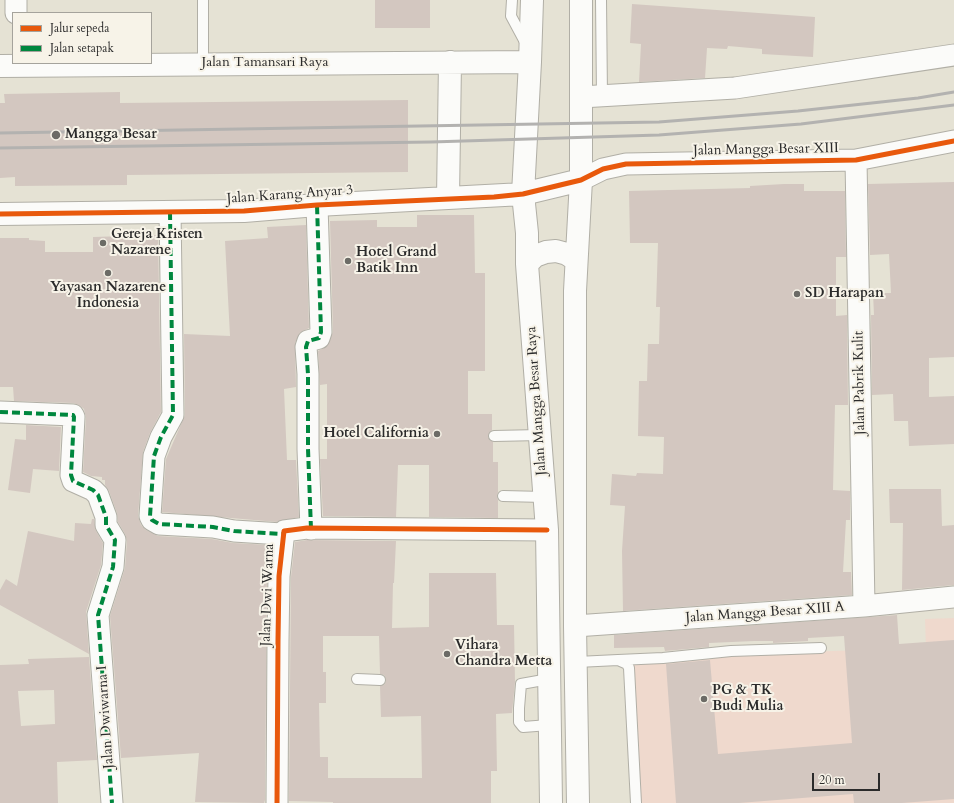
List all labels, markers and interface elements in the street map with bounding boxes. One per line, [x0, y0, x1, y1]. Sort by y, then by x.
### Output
legend [12, 12, 152, 64]
text: Jalur sepeda [50, 20, 109, 36]
text: Jalan setapak [50, 40, 114, 56]
street label: Jalan Tamansari Raya [201, 55, 329, 71]
place label: Mangga Besar [65, 127, 157, 143]
marker: Mangga Besar [50, 129, 62, 141]
street label: Jalan Mangga Besar XIII [693, 140, 839, 160]
street label: Jalan Karang Anyar 3 [226, 182, 354, 208]
place label: Gereja Kristen Nazarene [111, 227, 203, 260]
marker: Gereja Kristen Nazarene [98, 238, 108, 248]
place label: Hotel Grand Batik Inn [356, 245, 437, 278]
marker: Hotel Grand Batik Inn [343, 256, 353, 266]
marker: Yayasan Nazarene Indonesia [103, 268, 113, 278]
place label: Yayasan Nazarene Indonesia [50, 280, 166, 312]
place label: SD Harapan [805, 286, 884, 302]
marker: SD Harapan [792, 289, 802, 299]
street label: Jalan Mangga Besar Raya [523, 326, 551, 476]
street label: Jalan Pabrik Kulit [851, 331, 869, 435]
place label: Hotel California [324, 426, 429, 442]
marker: Hotel California [432, 429, 442, 439]
street label: Jalan Dwi Warna [258, 543, 278, 647]
street label: Jalan Mangga Besar XIII A [685, 599, 845, 627]
place label: Vihara Chandra Metta [455, 638, 552, 670]
marker: Vihara Chandra Metta [442, 649, 452, 659]
street label: Jalan Dwiwarna I [94, 665, 118, 769]
place label: PG & TK Budi Mulia [712, 683, 783, 716]
marker: PG & TK Budi Mulia [699, 694, 709, 704]
scale bar [814, 765, 882, 791]
text: 20 m [819, 772, 845, 788]

